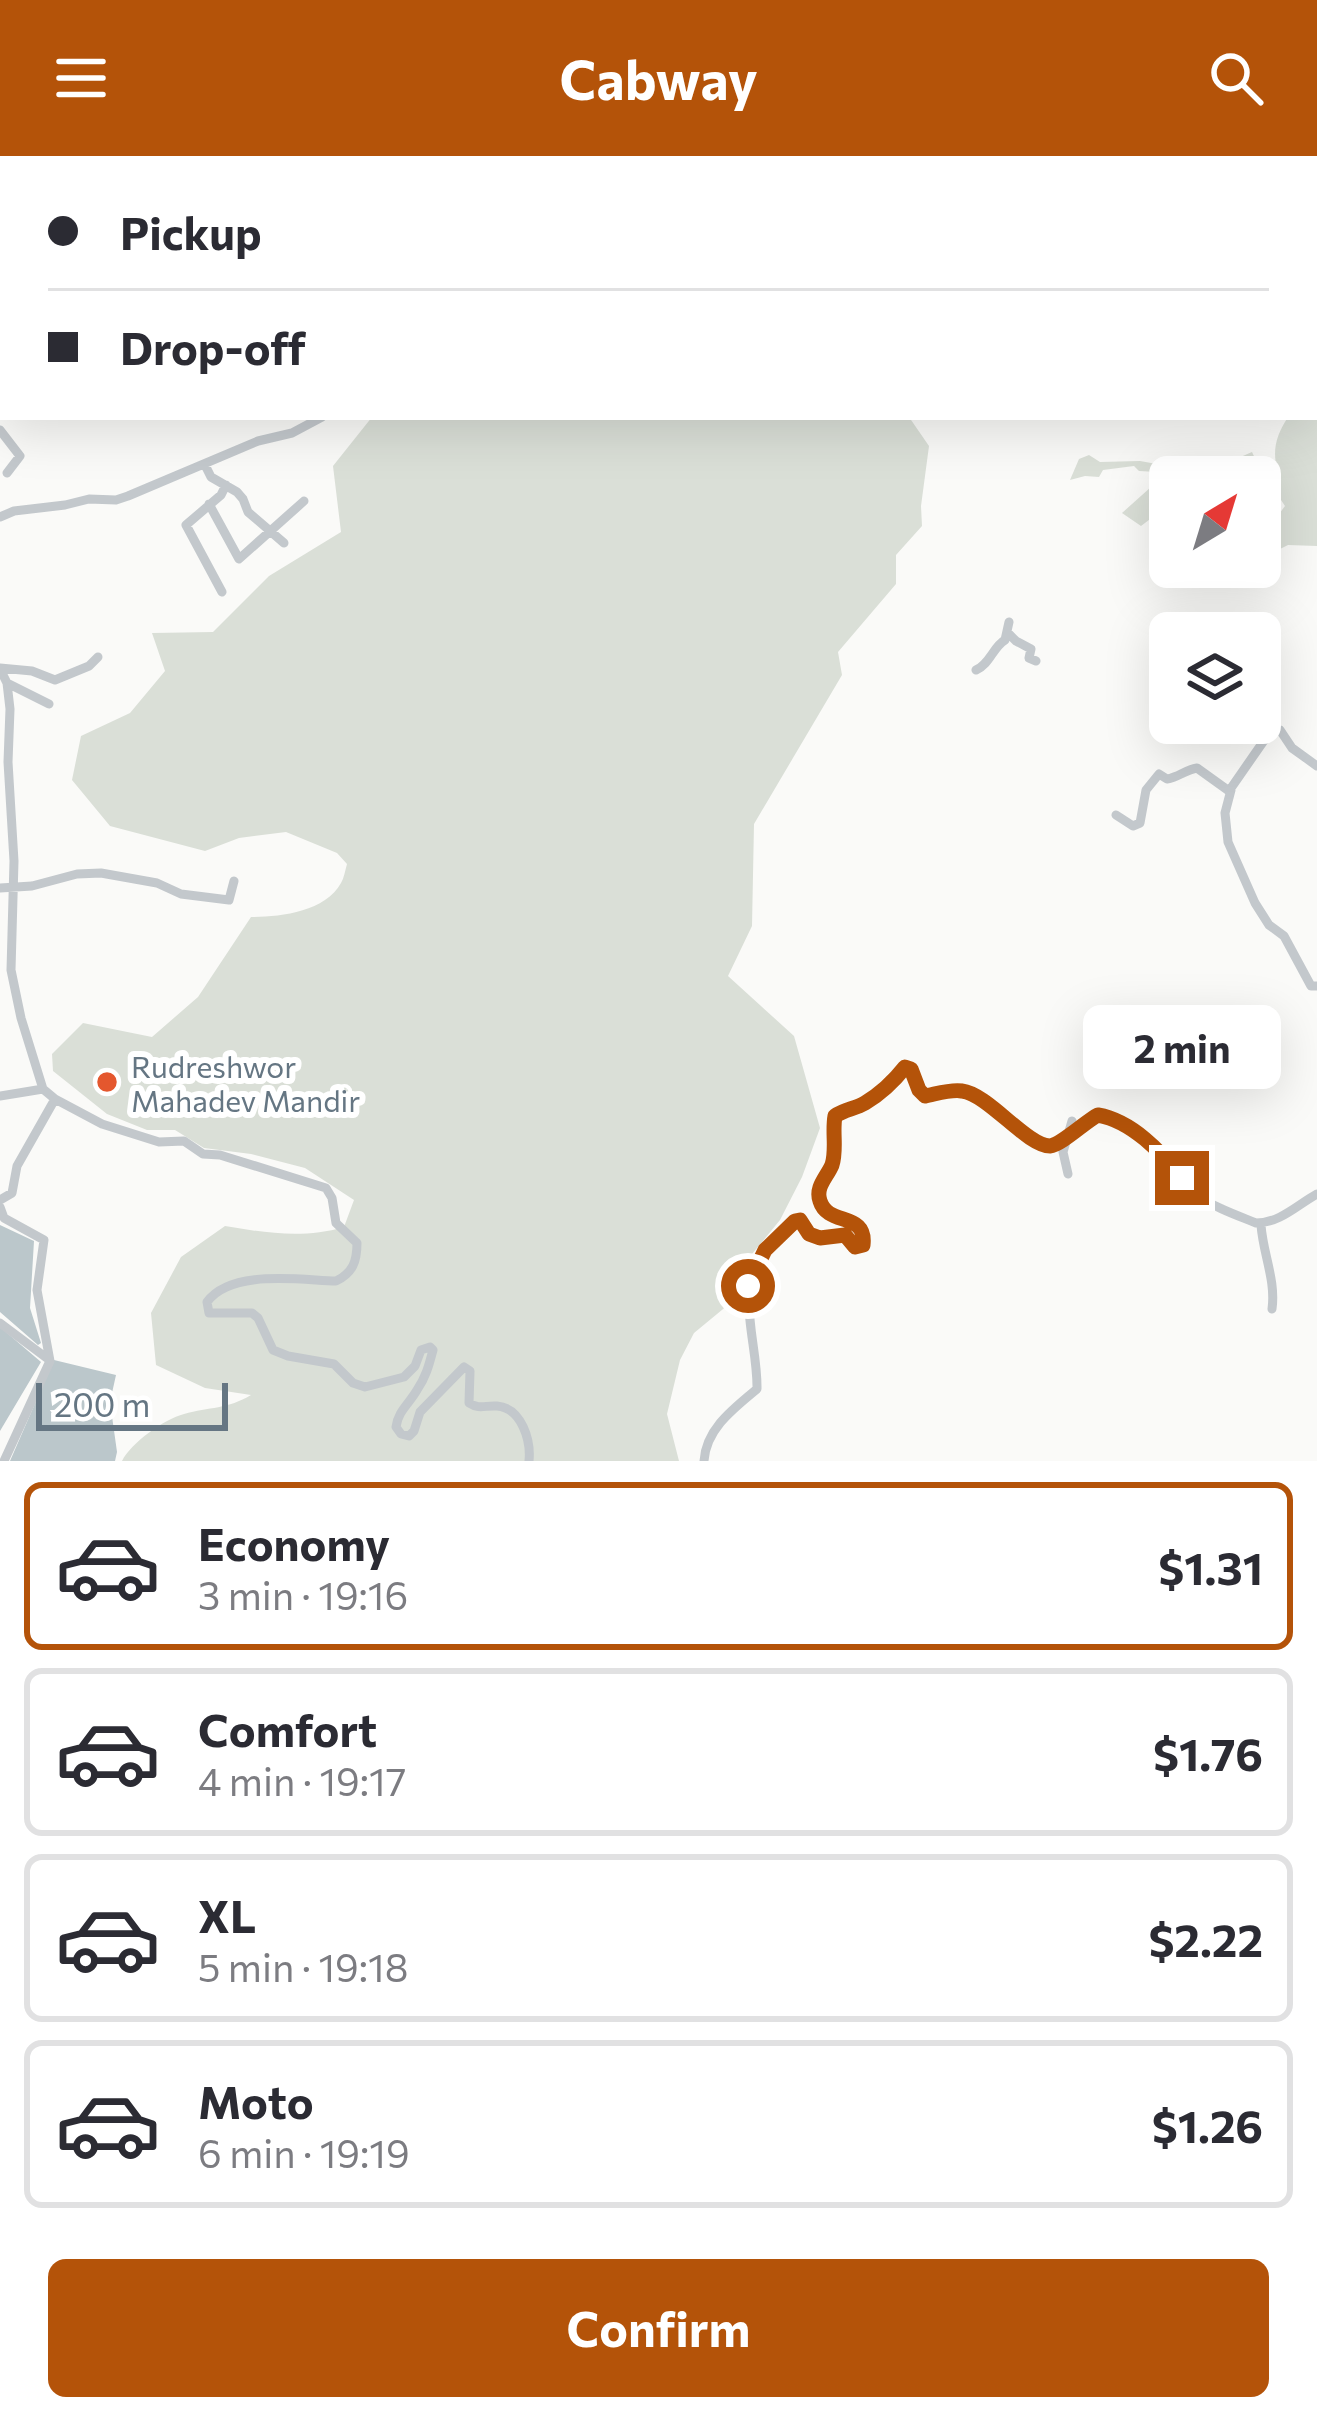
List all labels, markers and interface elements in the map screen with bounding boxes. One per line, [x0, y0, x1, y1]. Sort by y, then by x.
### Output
icon: menu [48, 45, 114, 111]
text: Cabway [559, 45, 758, 111]
icon: search [1203, 45, 1269, 111]
text: Pickup [120, 204, 262, 259]
text: Drop-off [120, 319, 306, 374]
north arrow [1149, 456, 1281, 588]
map controls [1149, 456, 1281, 744]
button: layers [1149, 612, 1281, 744]
callout: 2 min [1083, 1004, 1281, 1088]
text: 2 min [1133, 1023, 1231, 1071]
place label: Rudreshwor Mahadev Mandir [131, 1047, 360, 1118]
marker: Rudreshwor Mahadev Mandir [94, 1069, 120, 1095]
route end [1155, 1151, 1209, 1205]
route start [721, 1259, 775, 1313]
scale bar [36, 1377, 228, 1430]
text: 200 m [54, 1383, 150, 1424]
icon: car [54, 1512, 162, 1620]
text: Economy [198, 1515, 390, 1570]
text: $1.31 [1158, 1539, 1263, 1594]
text: 3 min · 19:16 [198, 1570, 408, 1618]
icon: car [54, 1698, 162, 1806]
text: Comfort [198, 1701, 377, 1756]
text: $1.76 [1153, 1725, 1263, 1780]
text: 4 min · 19:17 [198, 1756, 406, 1804]
icon: car [54, 1884, 162, 1992]
text: XL [198, 1887, 256, 1942]
text: $2.22 [1148, 1911, 1263, 1966]
text: 5 min · 19:18 [198, 1942, 408, 1990]
icon: car [54, 2070, 162, 2178]
text: Moto [198, 2073, 314, 2128]
text: $1.26 [1152, 2097, 1263, 2152]
text: 6 min · 19:19 [198, 2128, 410, 2176]
button: Confirm [48, 2259, 1269, 2397]

